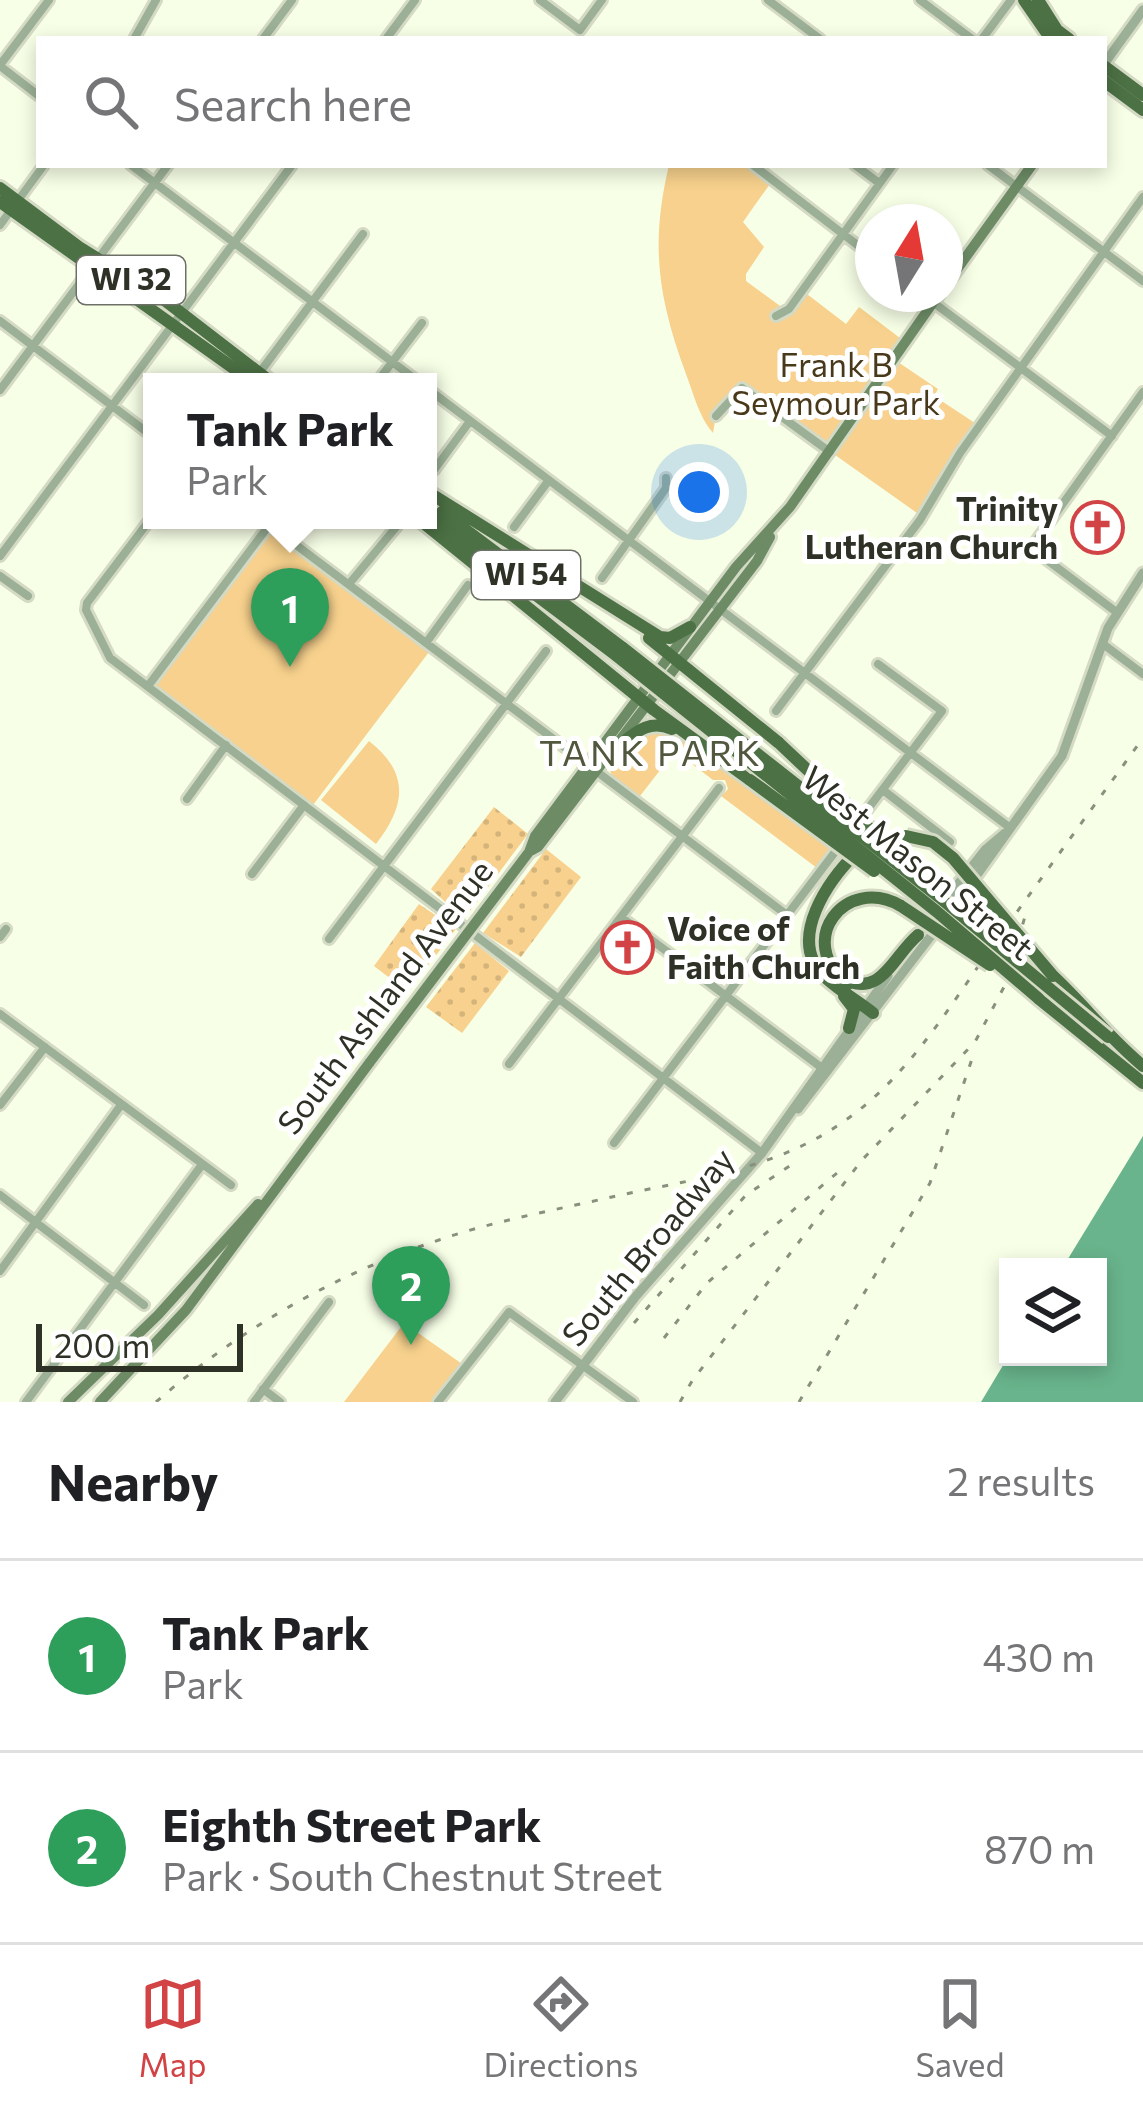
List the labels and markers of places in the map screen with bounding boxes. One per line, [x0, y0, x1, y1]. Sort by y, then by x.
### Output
place label: Trinity Lutheran Church [805, 487, 1058, 566]
church icon: Trinity Lutheran Church [1069, 500, 1125, 556]
pin: 1 [251, 568, 329, 667]
place label: Voice of Faith Church [667, 907, 860, 986]
church icon: Voice of Faith Church [600, 920, 656, 976]
pin: 2 [372, 1246, 450, 1345]

